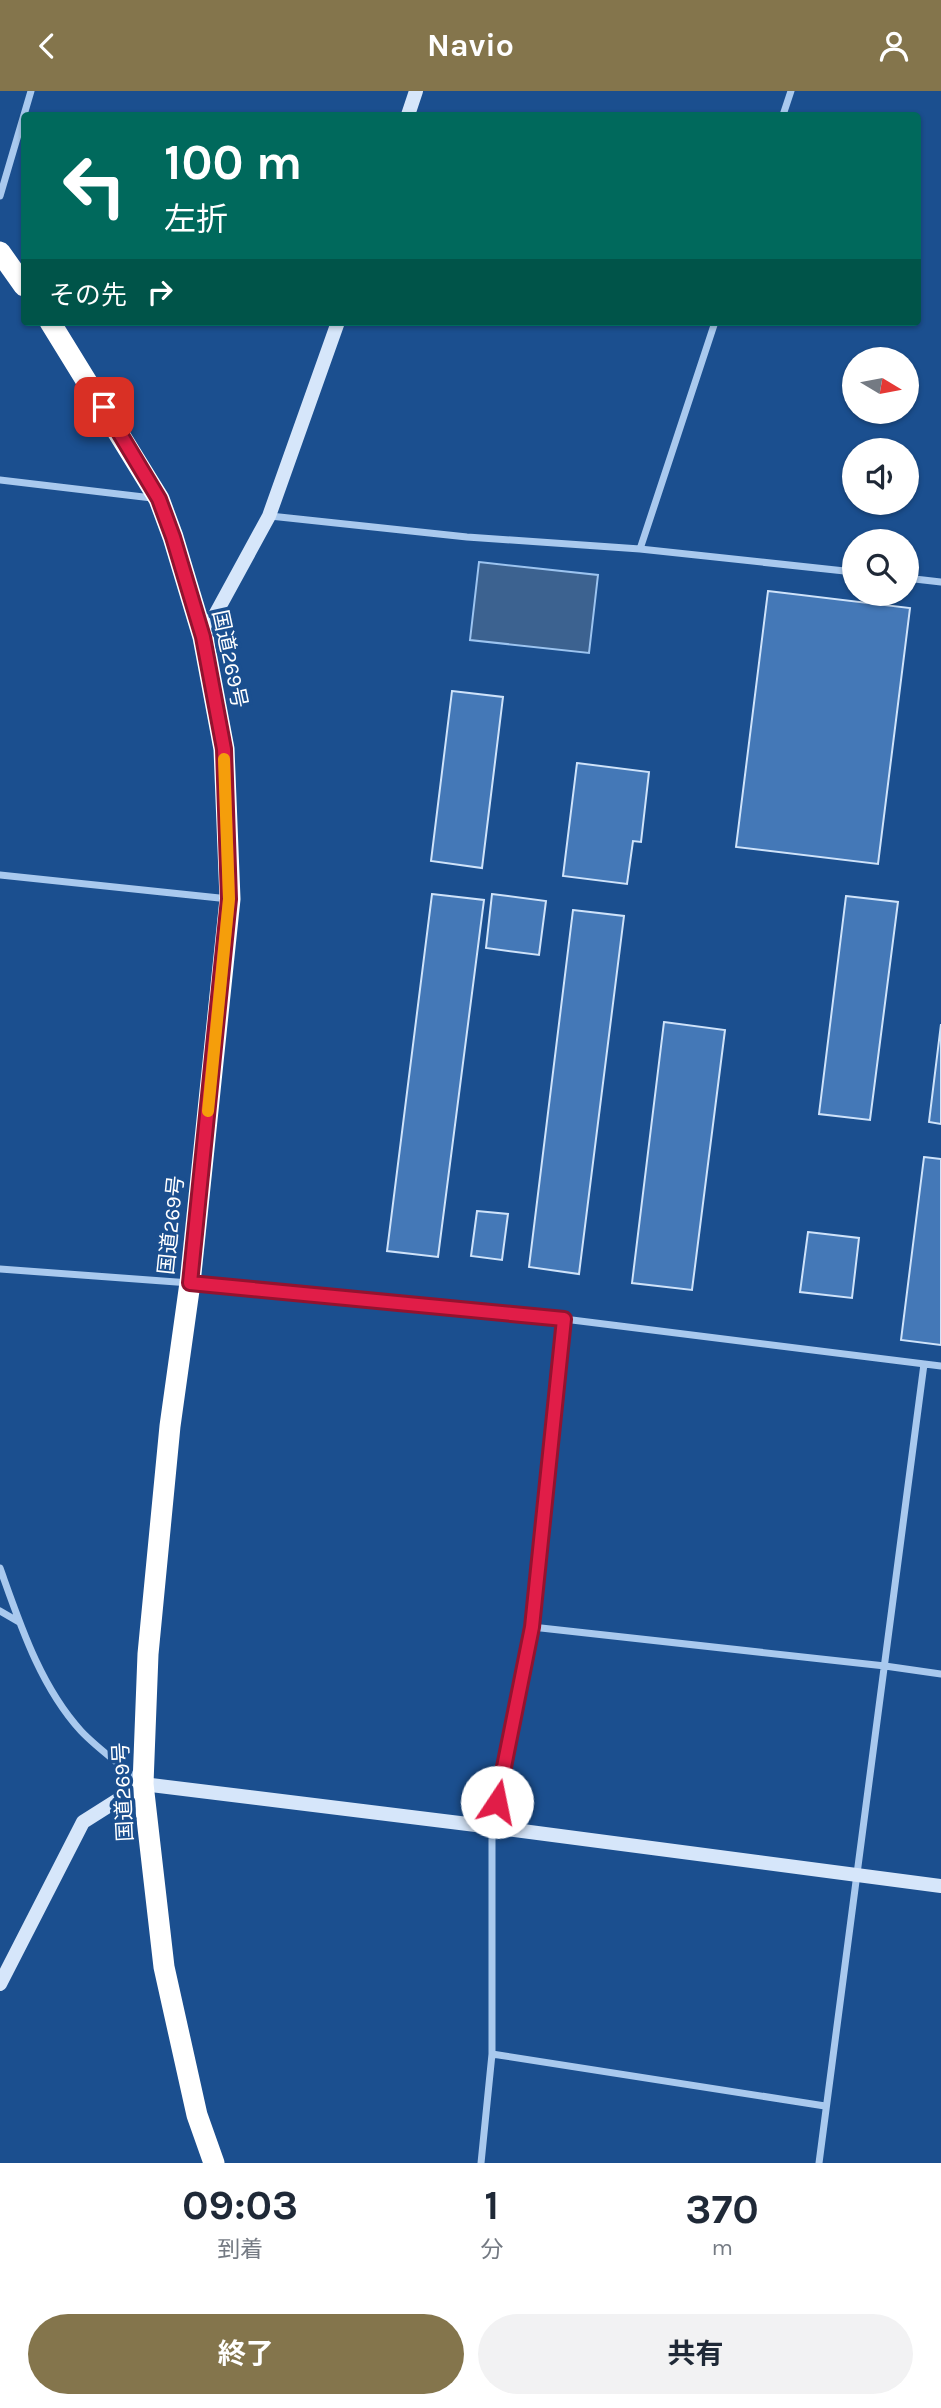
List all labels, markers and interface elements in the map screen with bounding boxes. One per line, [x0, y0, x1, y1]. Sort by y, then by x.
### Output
icon: back [28, 27, 66, 65]
text: Navio [427, 27, 514, 64]
icon: person [875, 27, 913, 65]
text: 100 m [164, 134, 302, 191]
icon: left [49, 140, 140, 231]
text: 左折 [164, 201, 228, 238]
icon: right [141, 273, 179, 311]
text: その先 [49, 280, 127, 311]
north arrow [842, 347, 919, 423]
map controls [842, 347, 919, 606]
pin [74, 377, 134, 437]
icon: arrive [85, 388, 123, 426]
button: sound [842, 438, 919, 515]
button: search [842, 529, 919, 606]
street label: 国道269号 [208, 608, 252, 710]
street label: 国道269号 [154, 1174, 188, 1276]
street label: 国道269号 [108, 1742, 138, 1842]
position arrow [460, 1765, 534, 1839]
text: 09:03 [182, 2180, 298, 2230]
text: 1 [484, 2180, 499, 2230]
text: 370 [685, 2184, 759, 2234]
text: m [711, 2234, 733, 2261]
text: 到着 [217, 2236, 263, 2263]
text: 分 [480, 2236, 503, 2263]
button: 終了 [28, 2314, 464, 2394]
button: 共有 [478, 2314, 913, 2394]

